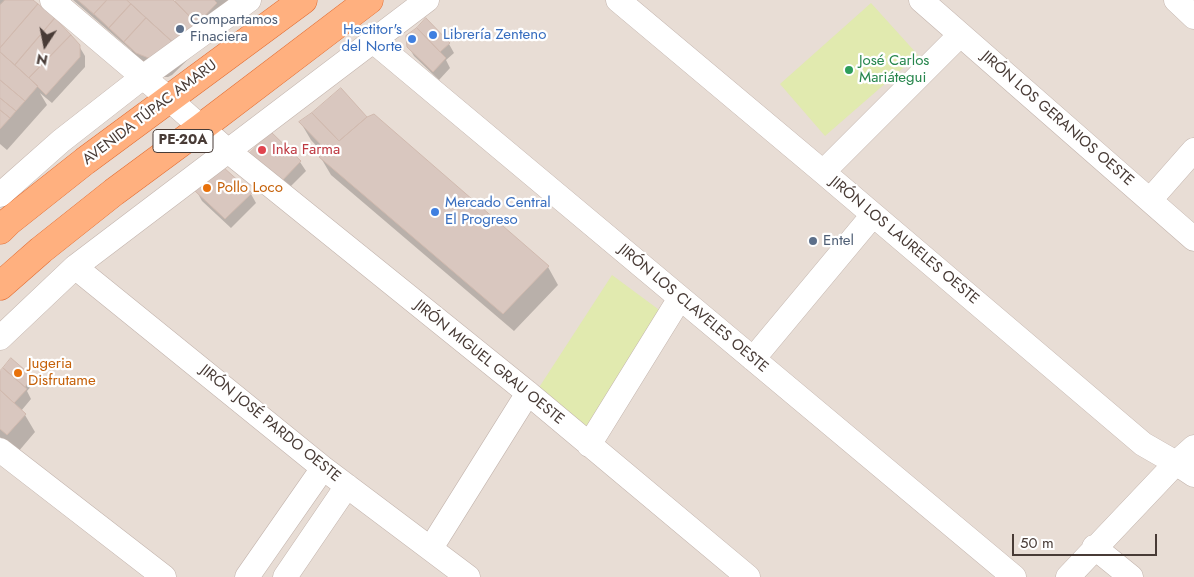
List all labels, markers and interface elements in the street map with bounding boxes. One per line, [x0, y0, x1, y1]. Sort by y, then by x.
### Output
place label: Compartamos Finaciera [190, 11, 278, 46]
north arrow [20, 20, 70, 70]
place label: Hectitor's del Norte [341, 21, 402, 56]
marker: Compartamos Finaciera [174, 23, 186, 35]
place label: Librería Zenteno [443, 26, 546, 44]
marker: Librería Zenteno [427, 29, 439, 41]
marker: Hectitor's del Norte [406, 33, 418, 45]
street label: JIRÓN LOS GERANIOS OESTE [977, 48, 1137, 190]
text: N [35, 49, 50, 71]
place label: José Carlos Mariátegui [859, 52, 929, 87]
street label: AVENIDA TÚPAC AMARU [79, 57, 221, 169]
marker: José Carlos Mariátegui [843, 64, 855, 76]
road number: PE-20A [153, 130, 213, 152]
place label: Inka Farma [272, 141, 340, 159]
marker: Inka Farma [256, 144, 268, 156]
street label: JIRÓN LOS LAURELES OESTE [826, 173, 982, 309]
place label: Pollo Loco [217, 179, 283, 197]
marker: Pollo Loco [201, 182, 213, 194]
place label: Mercado Central El Progreso [445, 194, 551, 229]
marker: Mercado Central El Progreso [429, 206, 441, 218]
place label: Entel [823, 232, 854, 250]
marker: Entel [807, 235, 819, 247]
street label: JIRÓN LOS CLAVELES OESTE [615, 241, 771, 377]
street label: JIRÓN MIGUEL GRAU OESTE [411, 297, 567, 429]
place label: Jugeria Disfrutame [28, 355, 96, 390]
street label: JIRÓN JOSÉ PARDO OESTE [196, 362, 344, 486]
marker: Jugeria Disfrutame [12, 367, 24, 379]
scale bar [1014, 524, 1159, 556]
text: 50 m [1020, 532, 1054, 554]

